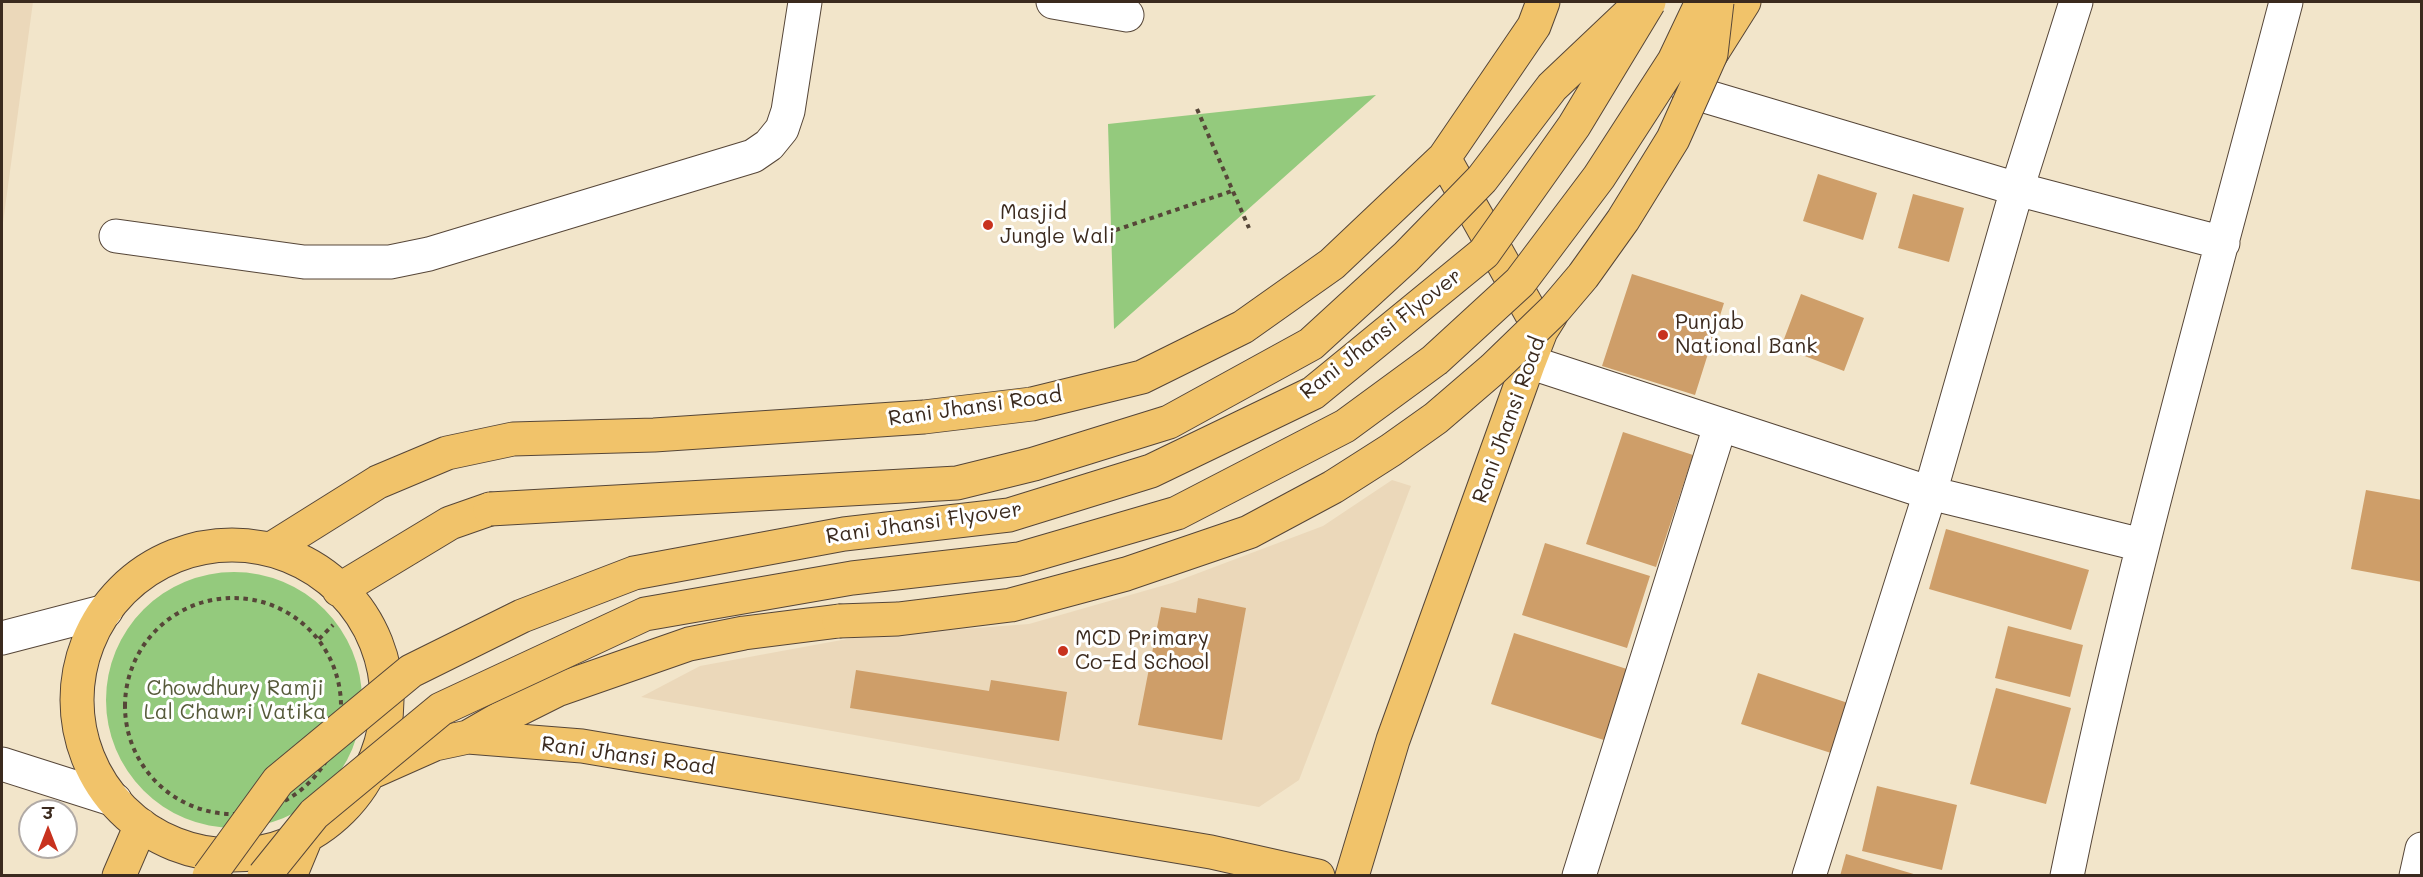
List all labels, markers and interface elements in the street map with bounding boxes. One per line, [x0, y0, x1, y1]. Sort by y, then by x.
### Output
place label: Masjid Jungle Wali [1000, 200, 1115, 250]
marker: Masjid Jungle Wali [981, 218, 995, 232]
street label: Rani Jhansi Flyover [1295, 263, 1467, 405]
place label: Punjab National Bank [1675, 310, 1817, 360]
marker: Punjab National Bank [1656, 328, 1670, 342]
street label: Rani Jhansi Road [1467, 333, 1551, 507]
street label: Rani Jhansi Road [887, 382, 1063, 432]
street label: Rani Jhansi Flyover [824, 497, 1024, 549]
place label: MCD Primary Co-Ed School [1075, 626, 1210, 676]
marker: MCD Primary Co-Ed School [1056, 644, 1070, 658]
park label: Chowdhury Ramji Lal Chawri Vatika [144, 676, 326, 726]
street label: Rani Jhansi Road [540, 731, 716, 781]
north arrow [18, 799, 78, 859]
text: उ [43, 802, 53, 823]

